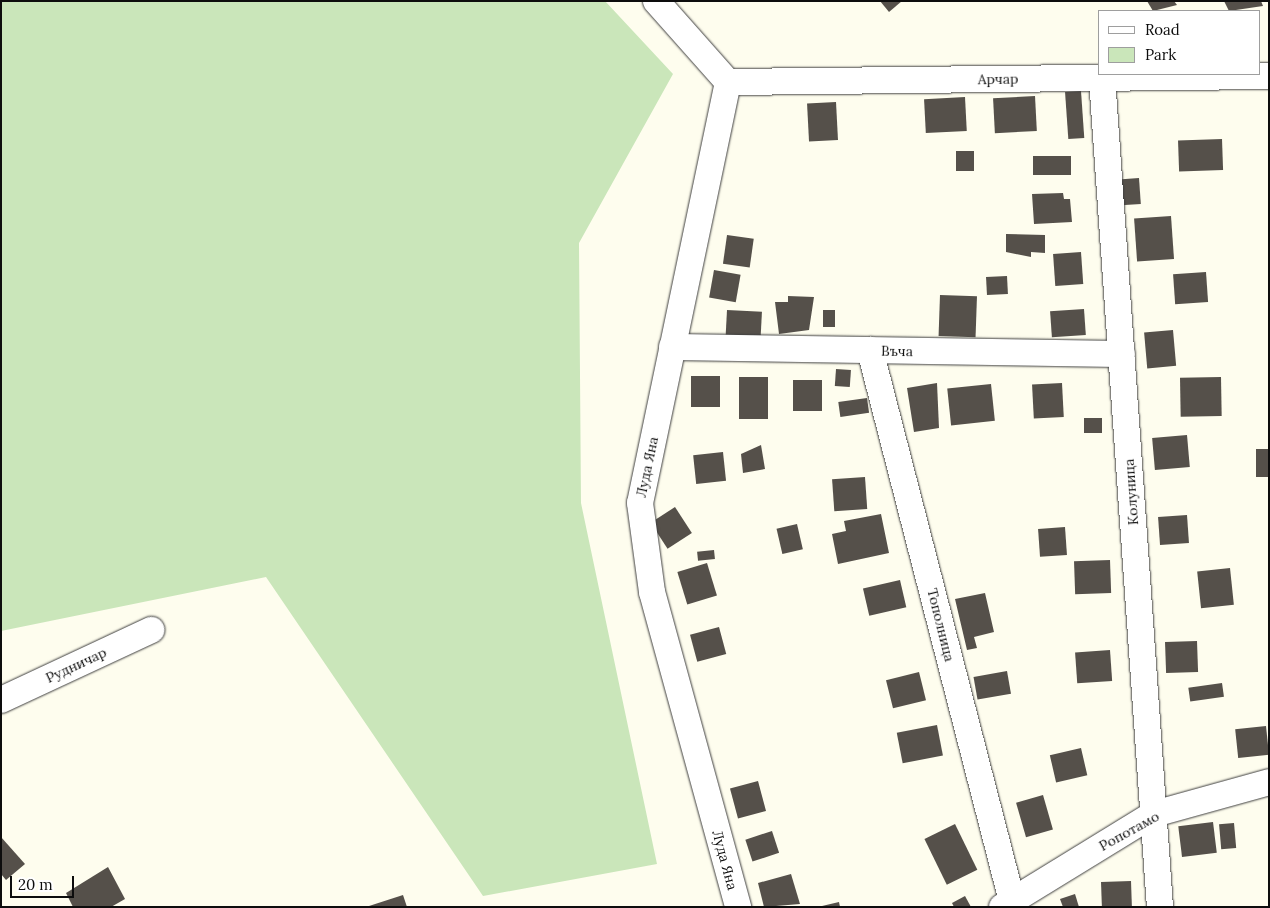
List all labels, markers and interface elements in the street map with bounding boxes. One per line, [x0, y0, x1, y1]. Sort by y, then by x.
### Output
legend [1098, 10, 1260, 75]
text: Road [1145, 20, 1180, 39]
text: Park [1145, 45, 1176, 64]
street label: Арчар [978, 70, 1018, 88]
street label: Въча [881, 342, 913, 360]
street label: Луда Яна [632, 435, 662, 499]
street label: Колуница [1120, 458, 1142, 526]
street label: Тополница [924, 587, 958, 663]
street label: Рудничар [43, 644, 109, 686]
street label: Ропотамо [1096, 808, 1162, 854]
street label: Луда Яна [709, 828, 741, 892]
scale bar [12, 866, 76, 898]
text: 20 m [18, 875, 53, 894]

